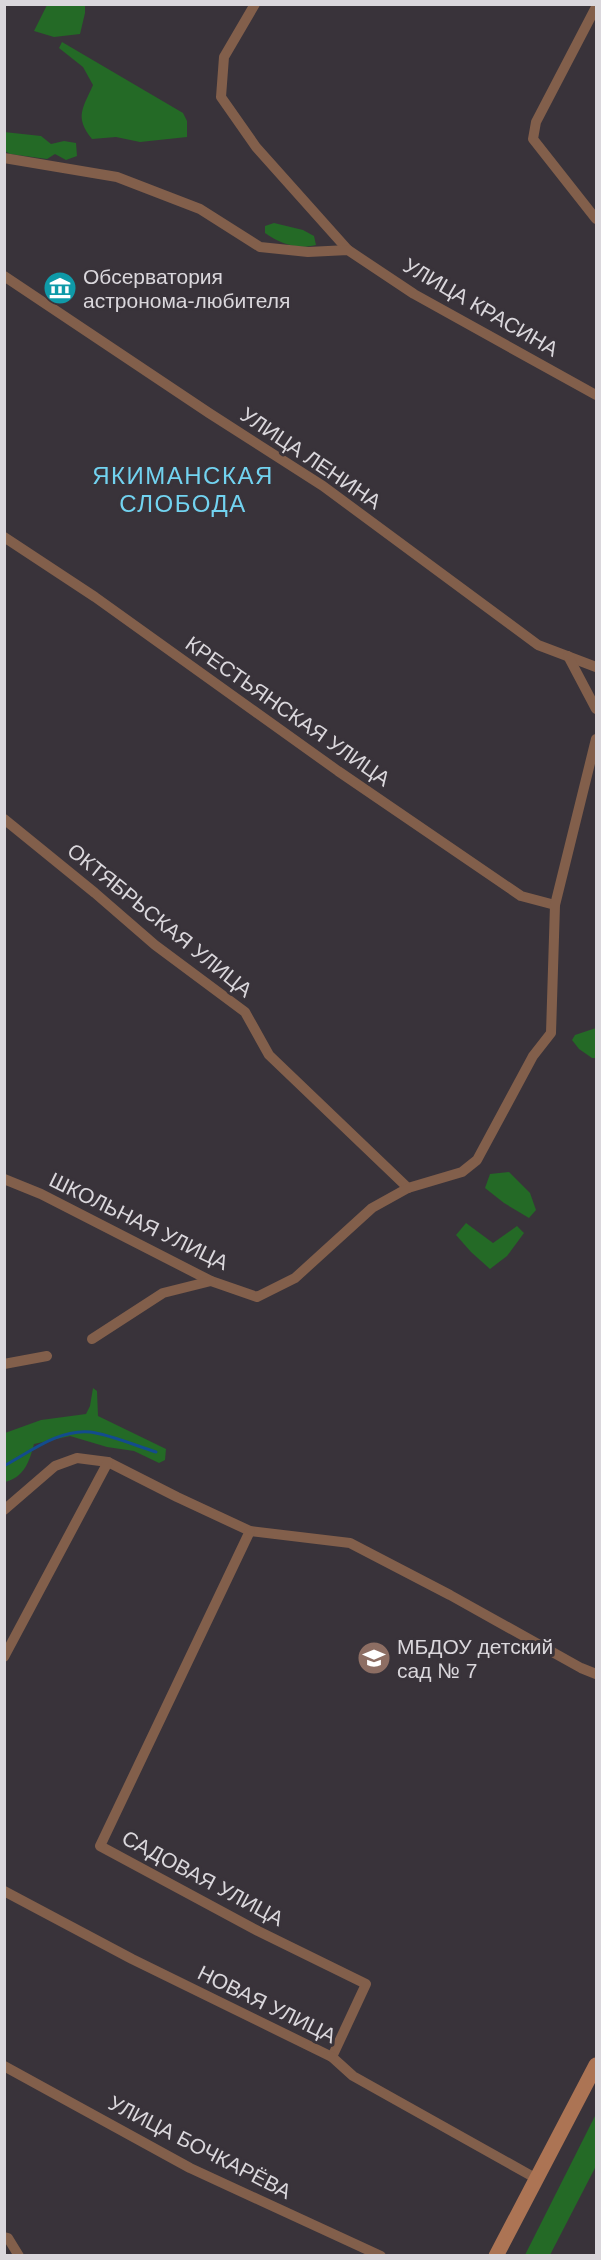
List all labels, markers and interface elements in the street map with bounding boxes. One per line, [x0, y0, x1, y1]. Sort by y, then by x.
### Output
street label: УЛИЦА КРАСИНА [400, 253, 562, 361]
place label: Обсерватория астронома-любителя [83, 265, 290, 312]
museum icon: Обсерватория астронома-любителя [42, 270, 78, 306]
street label: УЛИЦА ЛЕНИНА [237, 403, 385, 513]
district label: ЯКИМАНСКАЯ СЛОБОДА [92, 462, 274, 517]
street label: КРЕСТЬЯНСКАЯ УЛИЦА [181, 632, 395, 790]
street label: ОКТЯБРЬСКАЯ УЛИЦА [63, 838, 257, 1002]
street label: ШКОЛЬНАЯ УЛИЦА [46, 1168, 232, 1274]
place label: МБДОУ детский сад № 7 [397, 1635, 553, 1682]
school or university icon: МБДОУ детский сад № 7 [356, 1640, 392, 1676]
street label: САДОВАЯ УЛИЦА [118, 1826, 288, 1930]
street label: НОВАЯ УЛИЦА [194, 1961, 340, 2047]
street label: УЛИЦА БОЧКАРЁВА [105, 2091, 295, 2203]

